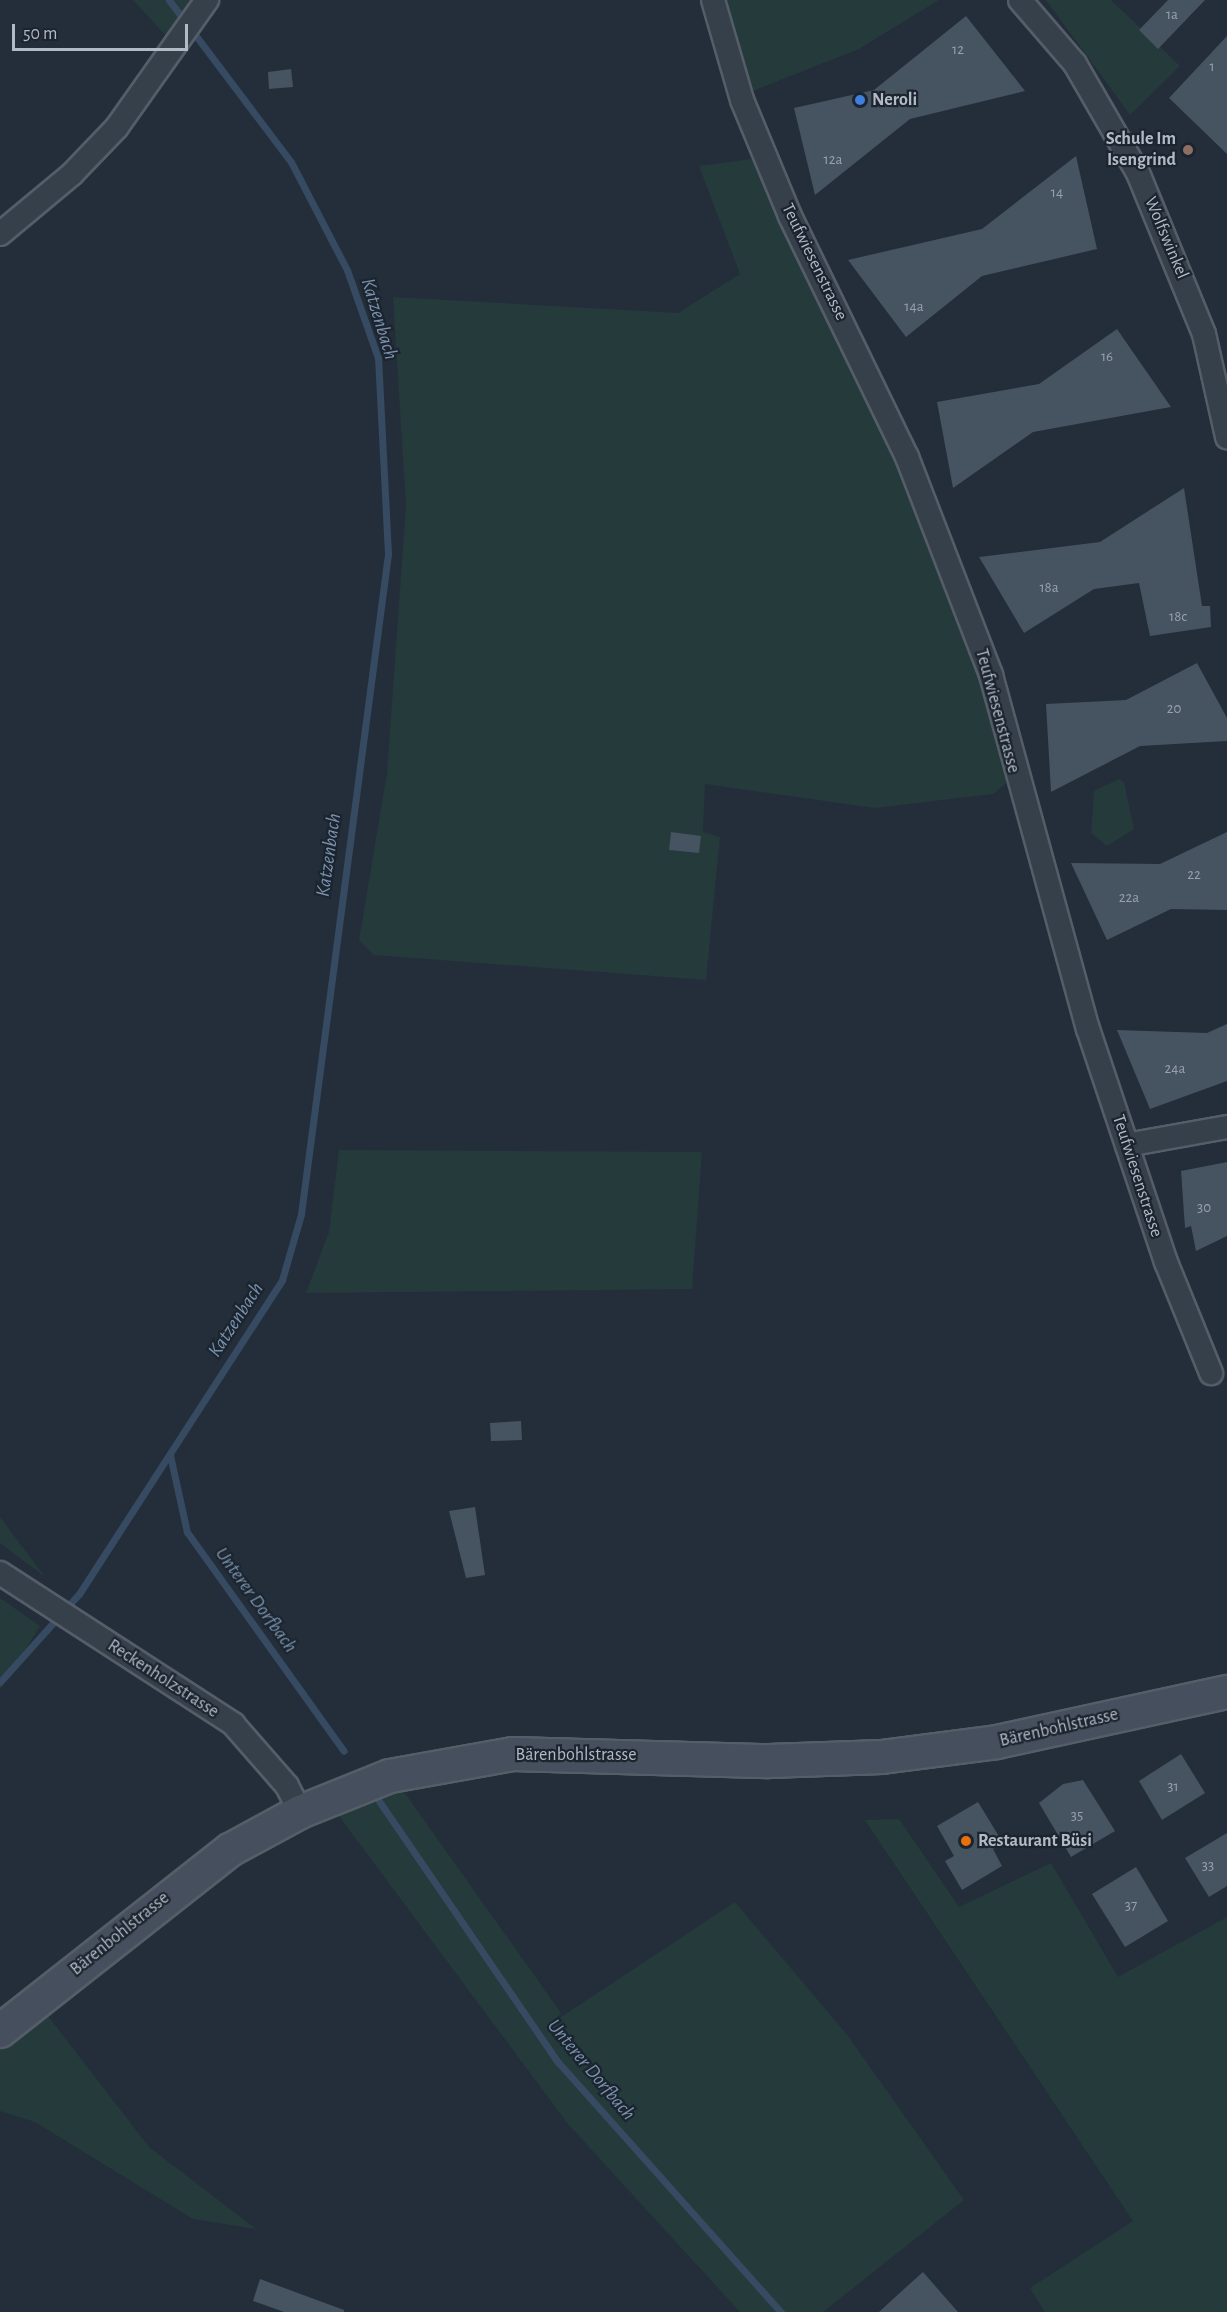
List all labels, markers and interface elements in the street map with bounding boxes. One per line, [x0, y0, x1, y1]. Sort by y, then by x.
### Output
house number: 1a [1166, 6, 1178, 24]
scale bar [15, 12, 190, 50]
text: 50 m [23, 25, 57, 43]
house number: 12 [952, 41, 964, 59]
house number: 1 [1209, 58, 1215, 76]
place label: Neroli [872, 89, 917, 111]
marker: Neroli [853, 93, 867, 107]
place label: Schule Im Isengrind [1106, 129, 1176, 172]
marker: Schule Im Isengrind [1181, 143, 1195, 157]
house number: 12a [824, 151, 842, 169]
house number: 14 [1051, 184, 1063, 202]
street label: Wolfswinkel [1139, 194, 1193, 282]
street label: Teufwiesenstrasse [776, 200, 852, 324]
water label: Katzenbach [355, 275, 403, 363]
house number: 14a [904, 298, 924, 316]
house number: 16 [1101, 348, 1113, 366]
house number: 18a [1039, 579, 1059, 597]
house number: 18c [1169, 608, 1187, 626]
street label: Teufwiesenstrasse [970, 647, 1024, 775]
house number: 20 [1167, 700, 1181, 718]
water label: Katzenbach [311, 812, 347, 898]
house number: 22 [1187, 866, 1201, 884]
house number: 22a [1119, 889, 1139, 907]
house number: 24a [1165, 1060, 1185, 1078]
street label: Teufwiesenstrasse [1107, 1112, 1167, 1240]
house number: 30 [1197, 1199, 1211, 1217]
water label: Katzenbach [203, 1278, 269, 1362]
water label: Unterer Dorfbach [210, 1543, 302, 1657]
street label: Reckenholzstrasse [103, 1635, 223, 1723]
street label: Bärenbohlstrasse [998, 1704, 1120, 1752]
street label: Bärenbohlstrasse [515, 1744, 637, 1766]
house number: 31 [1167, 1778, 1179, 1796]
house number: 35 [1071, 1807, 1083, 1825]
place label: Restaurant Büsi [978, 1830, 1092, 1852]
marker: Restaurant Büsi [959, 1834, 973, 1848]
house number: 33 [1202, 1857, 1214, 1875]
street label: Bärenbohlstrasse [66, 1888, 174, 1980]
house number: 37 [1125, 1897, 1137, 1915]
water label: Unterer Dorfbach [542, 2015, 640, 2125]

